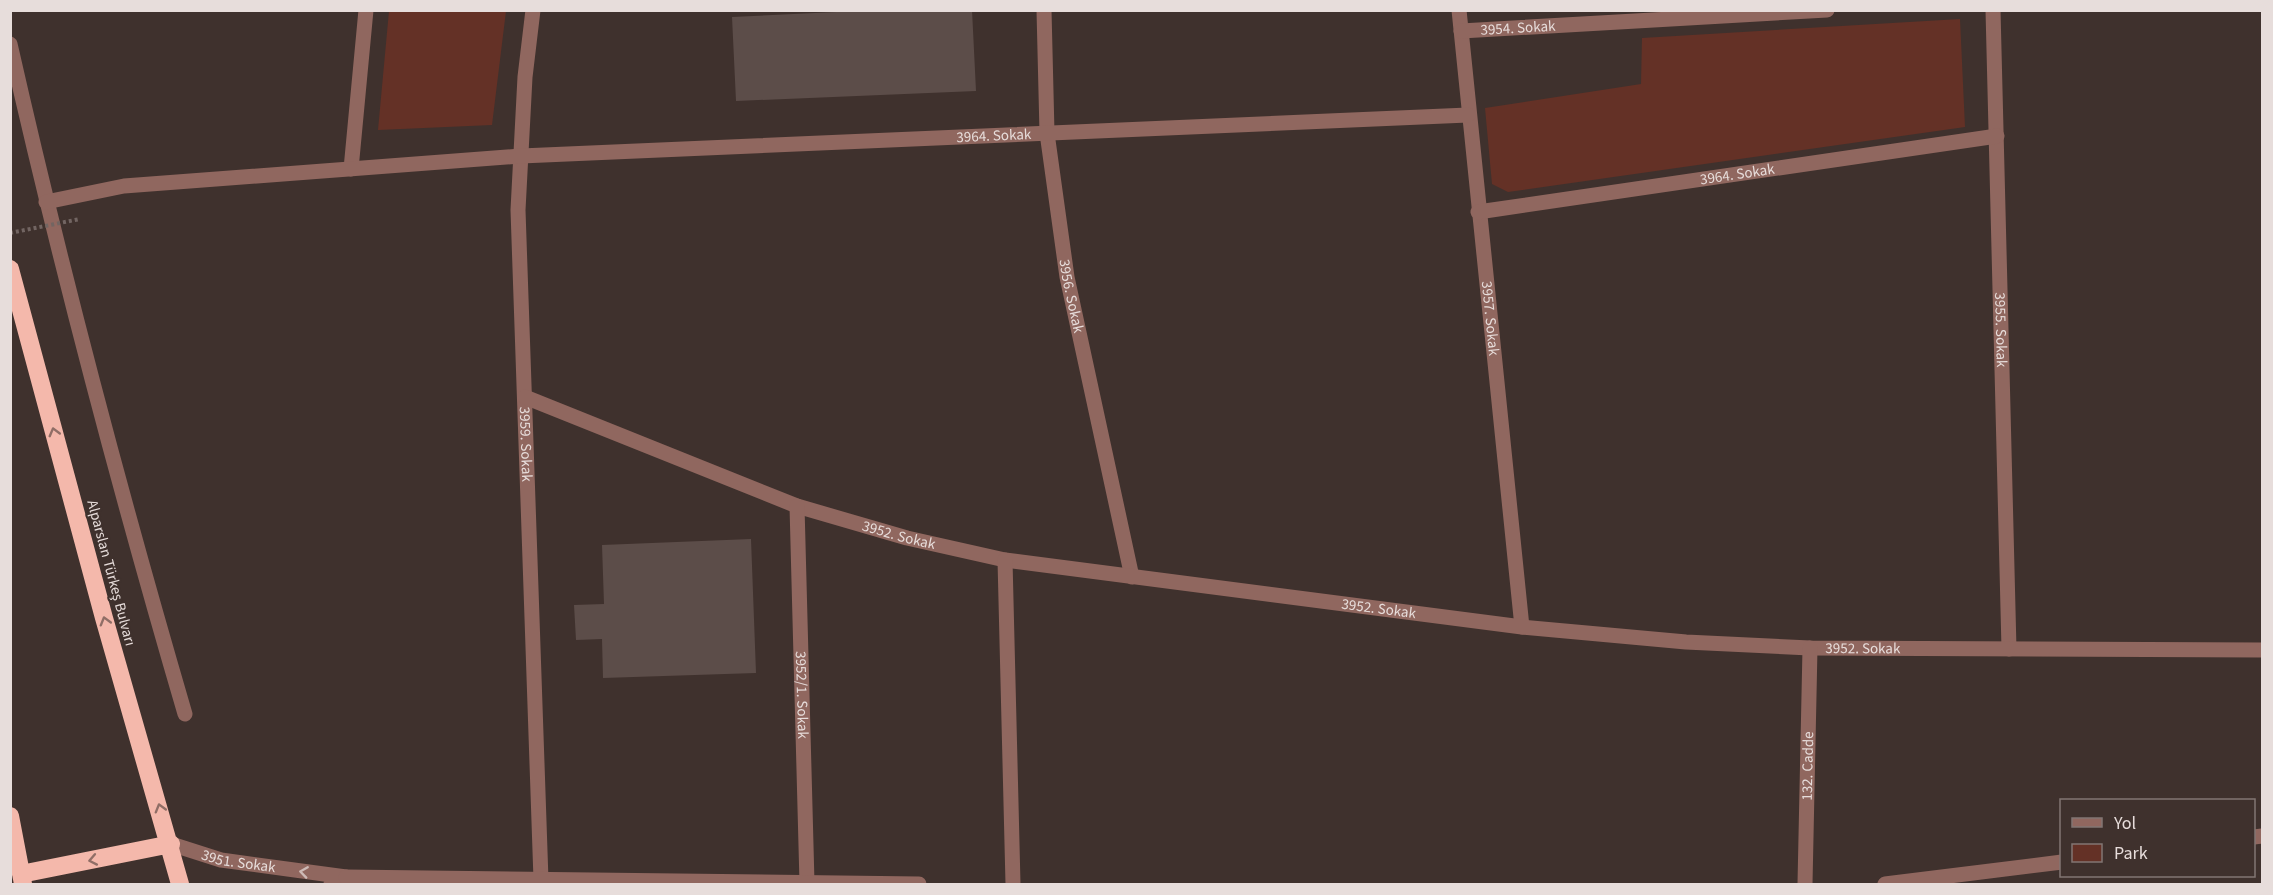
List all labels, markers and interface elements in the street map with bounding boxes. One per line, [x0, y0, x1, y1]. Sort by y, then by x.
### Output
street label: 3954. Sokak [1480, 15, 1557, 40]
street label: 3964. Sokak [956, 123, 1032, 148]
street label: 3964. Sokak [1699, 158, 1776, 190]
street label: 3956. Sokak [1054, 258, 1089, 336]
street label: 3957. Sokak [1476, 280, 1505, 357]
street label: 3955. Sokak [1990, 292, 2012, 368]
street label: 3959. Sokak [514, 406, 538, 483]
one-way arrow [49, 427, 61, 438]
street label: Alparslan Türkeş Bulvarı [81, 498, 141, 648]
street label: 3952. Sokak [860, 515, 938, 555]
street label: 3952. Sokak [1340, 593, 1418, 624]
one-way arrow [100, 616, 112, 627]
street label: 3952. Sokak [1825, 638, 1901, 659]
street label: 3952/1. Sokak [790, 651, 814, 740]
street label: 132. Cadde [1796, 731, 1819, 801]
legend [2060, 799, 2255, 877]
one-way arrow [155, 803, 167, 814]
text: Yol [2113, 811, 2136, 836]
text: Park [2114, 841, 2148, 866]
street label: 3951. Sokak [199, 844, 278, 878]
one-way arrow [88, 853, 98, 866]
one-way arrow [300, 866, 309, 878]

